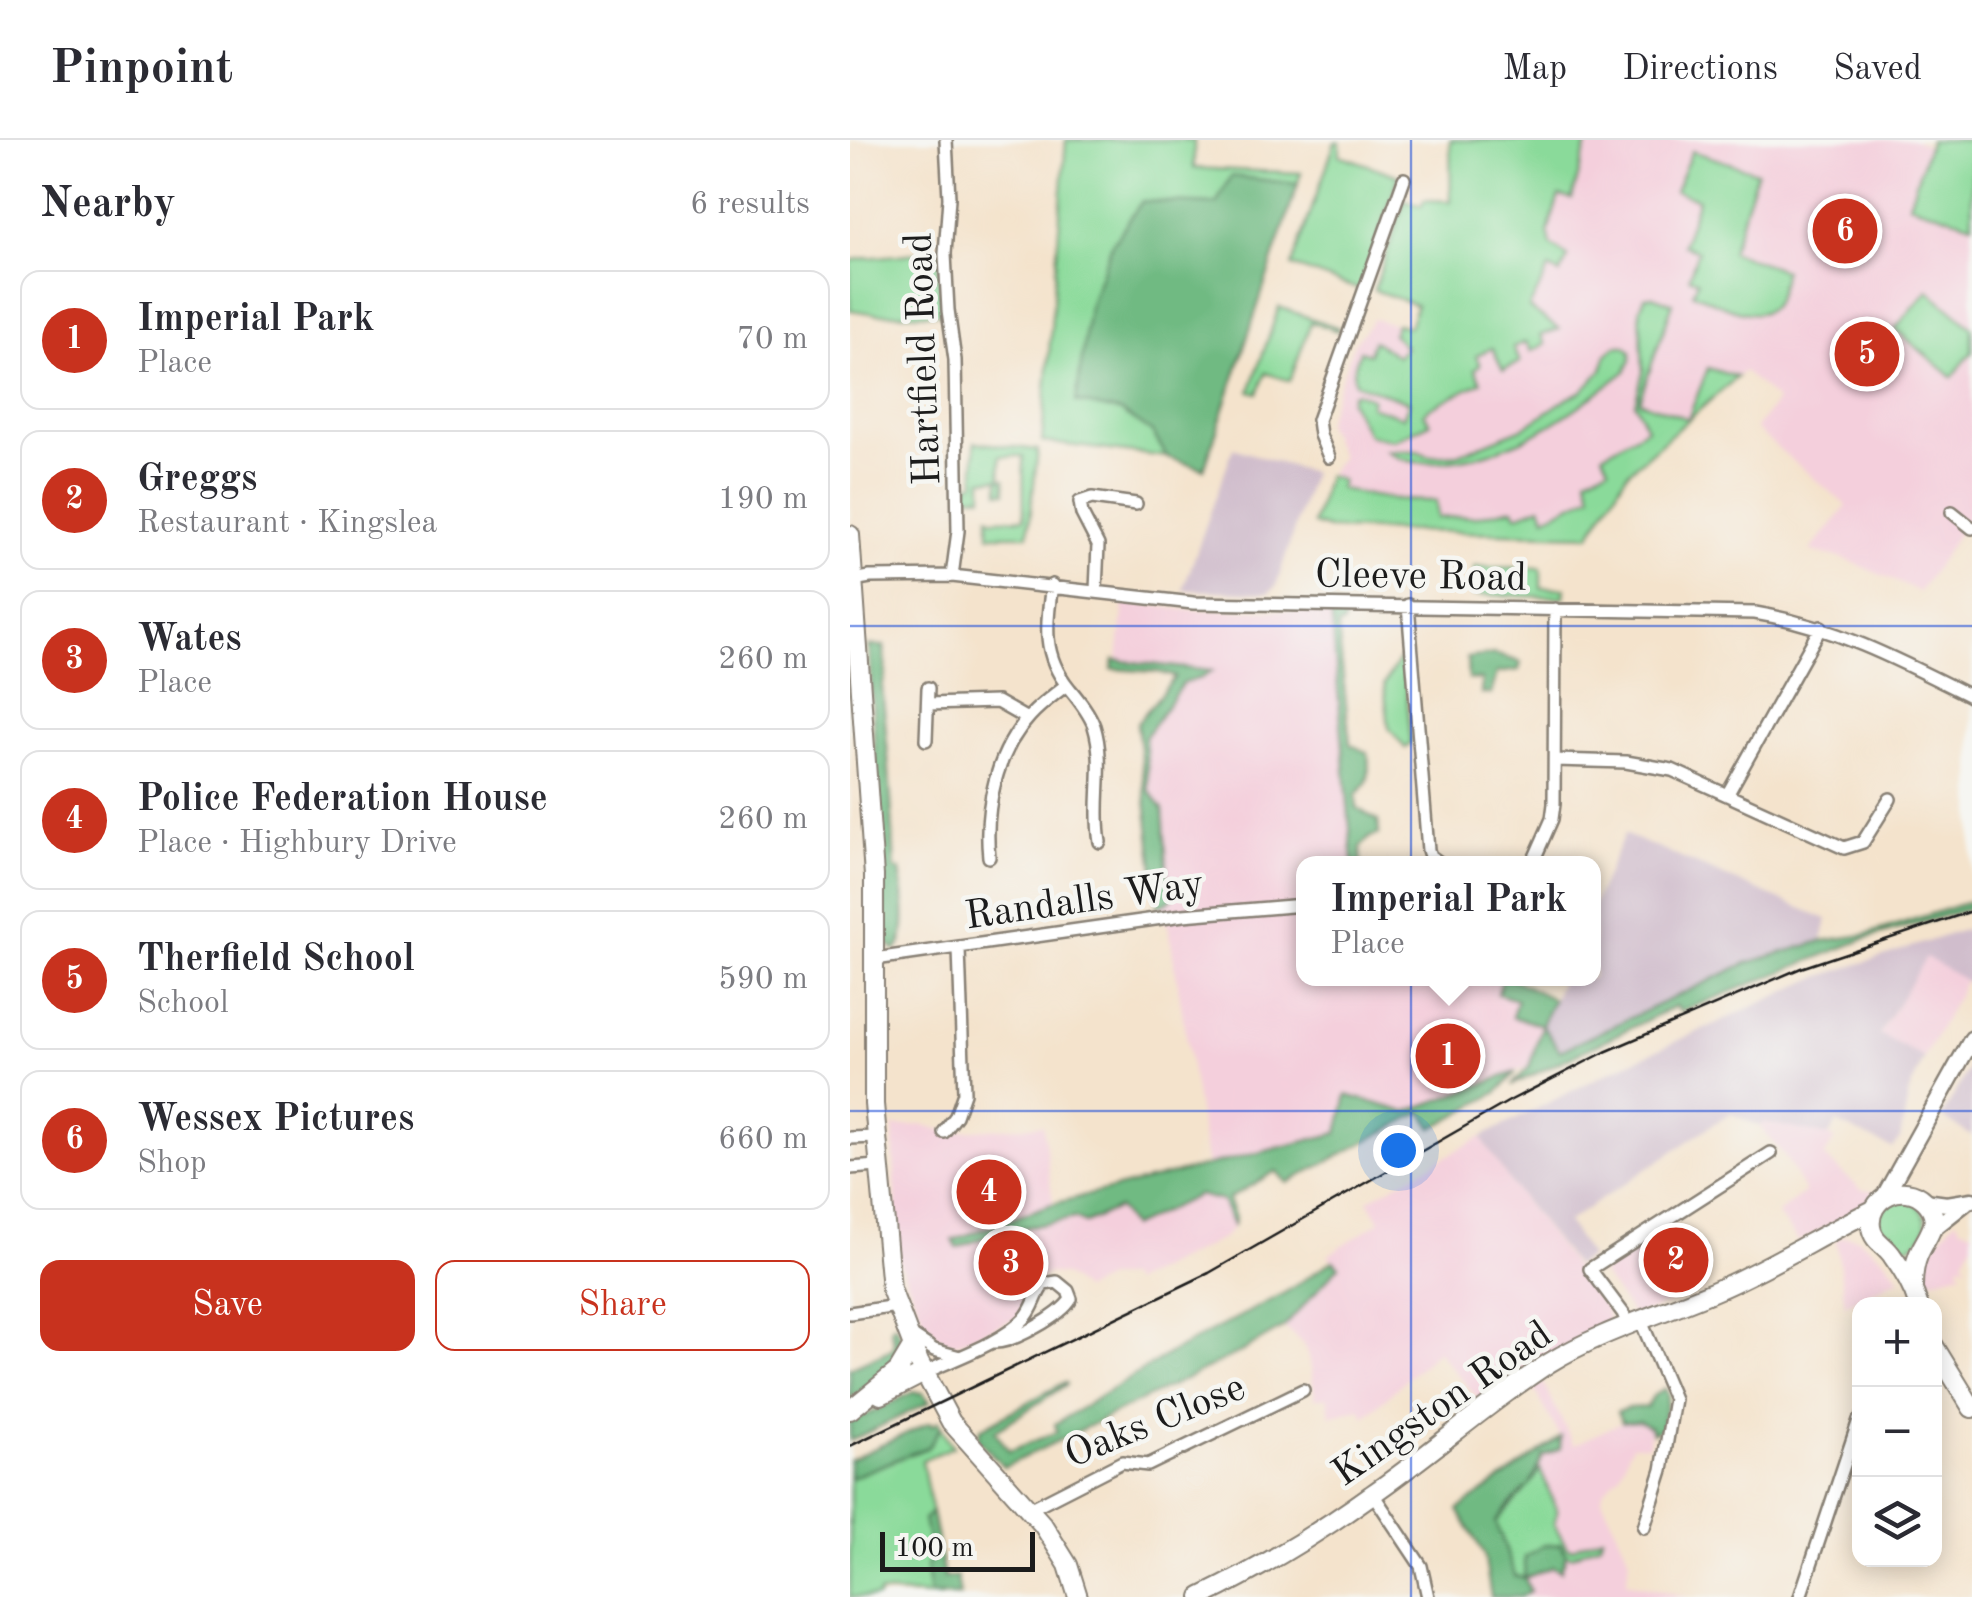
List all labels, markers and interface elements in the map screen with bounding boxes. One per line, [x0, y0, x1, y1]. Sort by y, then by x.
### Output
text: Pinpoint [50, 45, 233, 93]
text: Map [1502, 52, 1567, 87]
text: Directions [1622, 52, 1778, 87]
text: Saved [1833, 52, 1922, 87]
text: Nearby [40, 184, 176, 226]
text: 6 results [690, 189, 810, 221]
pin: 6 [1812, 194, 1878, 268]
street label: Hartfield Road [901, 232, 949, 486]
text: Imperial Park [137, 301, 374, 339]
pin: 5 [1834, 316, 1900, 392]
text: 1 [65, 324, 84, 356]
text: 70 m [737, 324, 808, 356]
text: Place [137, 348, 212, 380]
text: Greggs [137, 461, 257, 499]
text: 2 [65, 484, 84, 516]
text: 190 m [718, 484, 808, 516]
text: Restaurant · Kingslea [137, 508, 437, 540]
street label: Cleeve Road [1314, 556, 1527, 600]
text: Wates [137, 621, 242, 659]
text: 3 [65, 644, 84, 676]
text: 260 m [718, 644, 808, 676]
text: Place [137, 668, 212, 700]
text: Police Federation House [137, 781, 548, 819]
text: 4 [65, 804, 84, 836]
text: 260 m [718, 804, 808, 836]
text: Place · Highbury Drive [137, 828, 457, 860]
popup [1296, 856, 1601, 986]
street label: Randalls Way [963, 865, 1206, 939]
text: Imperial Park [1330, 882, 1567, 920]
text: Place [1330, 929, 1405, 961]
text: Therfield School [137, 941, 415, 979]
text: 5 [65, 964, 84, 996]
text: 590 m [718, 964, 808, 996]
text: School [137, 988, 229, 1020]
pin: 1 [1416, 1018, 1480, 1094]
text: Wessex Pictures [137, 1101, 414, 1139]
text: 6 [65, 1124, 84, 1156]
text: 660 m [718, 1124, 808, 1156]
your location [1373, 1125, 1424, 1176]
text: Shop [137, 1148, 207, 1180]
pin: 4 [956, 1154, 1022, 1230]
pin: 2 [1644, 1222, 1708, 1298]
pin: 3 [978, 1226, 1044, 1300]
button: Save [40, 1260, 415, 1351]
button: Share [435, 1260, 810, 1351]
map controls [1852, 1297, 1942, 1567]
button: + [1852, 1297, 1942, 1387]
street label: Kingston Road [1326, 1315, 1560, 1495]
street label: Oaks Close [1060, 1369, 1251, 1477]
button: − [1852, 1387, 1942, 1477]
button: layers [1852, 1477, 1942, 1567]
scale bar [880, 1527, 1035, 1572]
text: 100 m [895, 1535, 974, 1563]

